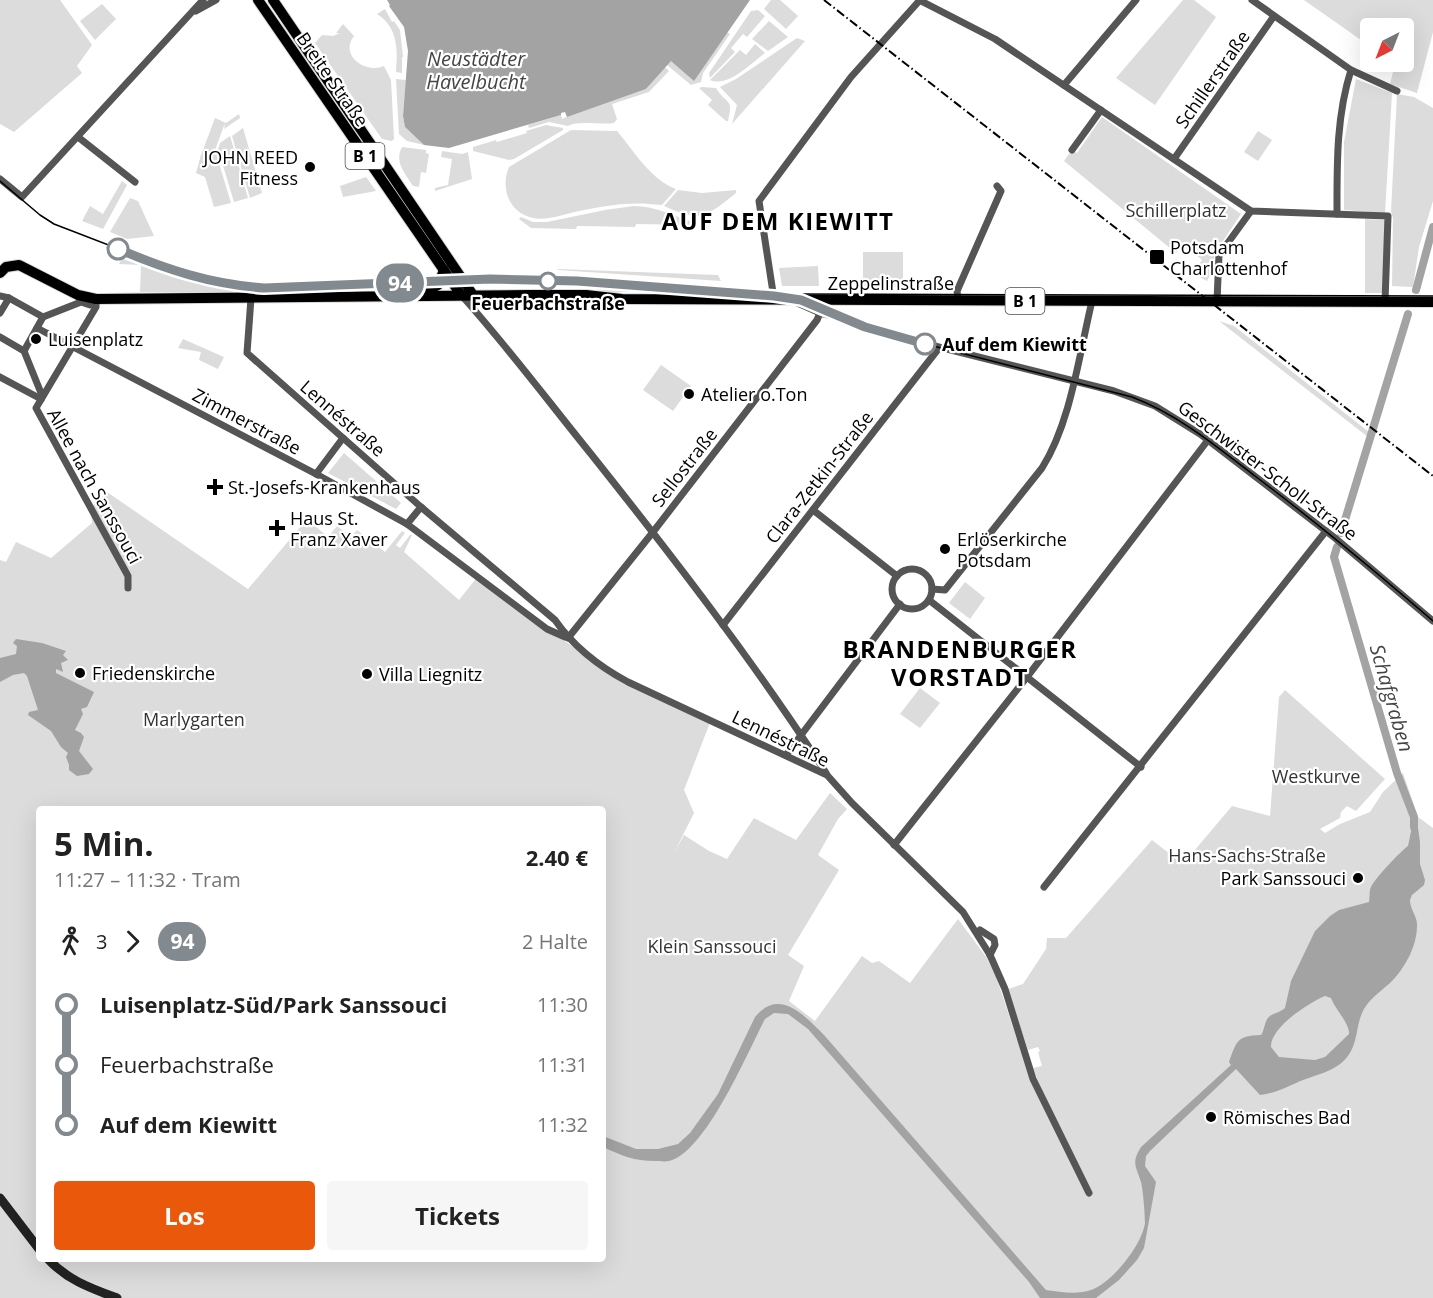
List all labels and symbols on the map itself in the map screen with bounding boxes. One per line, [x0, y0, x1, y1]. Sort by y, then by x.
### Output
north arrow [1360, 18, 1414, 72]
street label: Schillerstraße [1169, 25, 1255, 133]
street label: Breite Straße [292, 27, 374, 131]
water label: Neustädter Havelbucht [426, 45, 527, 95]
road number: B 1 [346, 143, 385, 169]
place label: JOHN REED Fitness [201, 145, 298, 190]
marker: JOHN REED Fitness [303, 160, 317, 174]
park label: Schillerplatz [1125, 198, 1227, 222]
district label: AUF DEM KIEWITT [662, 204, 894, 237]
place label: Potsdam Charlottenhof [1170, 235, 1288, 280]
unlabelled marker [107, 238, 129, 260]
marker: Potsdam Charlottenhof [1148, 248, 1166, 266]
line badge: 94 [373, 264, 427, 302]
street label: Zeppelinstraße [828, 271, 954, 295]
marker: Feuerbachstraße [539, 272, 557, 290]
road number: B 1 [1006, 288, 1044, 314]
place label: Feuerbachstraße [471, 291, 625, 315]
place label: Luisenplatz [48, 327, 143, 351]
marker: Luisenplatz [29, 332, 43, 346]
place label: Auf dem Kiewitt [942, 332, 1087, 356]
marker: Auf dem Kiewitt [914, 333, 936, 355]
street label: Lennéstraße [295, 374, 391, 462]
street label: Zimmerstraße [189, 382, 305, 460]
place label: Atelier o.Ton [701, 382, 807, 406]
marker: Atelier o.Ton [682, 387, 696, 401]
street label: Geschwister-Scholl-Straße [1174, 395, 1362, 545]
street label: Allee nach Sanssouci [42, 404, 148, 568]
street label: Clara-Zetkin-Straße [760, 406, 878, 548]
street label: Sellostraße [646, 423, 722, 511]
place label: St.-Josefs-Krankenhaus [228, 475, 420, 499]
marker: St.-Josefs-Krankenhaus [206, 478, 224, 496]
place label: Haus St. Franz Xaver [290, 506, 388, 551]
marker: Haus St. Franz Xaver [268, 519, 286, 537]
place label: Erlöserkirche Potsdam [957, 527, 1067, 572]
marker: Erlöserkirche Potsdam [938, 542, 952, 556]
district label: BRANDENBURGER VORSTADT [842, 632, 1078, 693]
water label: Schafgraben [1364, 641, 1420, 755]
place label: Friedenskirche [92, 661, 215, 685]
place label: Villa Liegnitz [379, 662, 482, 686]
marker: Friedenskirche [73, 666, 87, 680]
marker: Villa Liegnitz [360, 667, 374, 681]
street label: Lennéstraße [728, 704, 834, 772]
park label: Marlygarten [143, 707, 245, 731]
park label: Westkurve [1272, 764, 1360, 788]
park label: Hans-Sachs-Straße [1168, 843, 1326, 867]
place label: Park Sanssouci [1221, 866, 1346, 890]
marker: Park Sanssouci [1351, 871, 1365, 885]
park label: Klein Sanssouci [647, 934, 777, 958]
place label: Römisches Bad [1223, 1105, 1350, 1129]
marker: Römisches Bad [1204, 1110, 1218, 1124]

